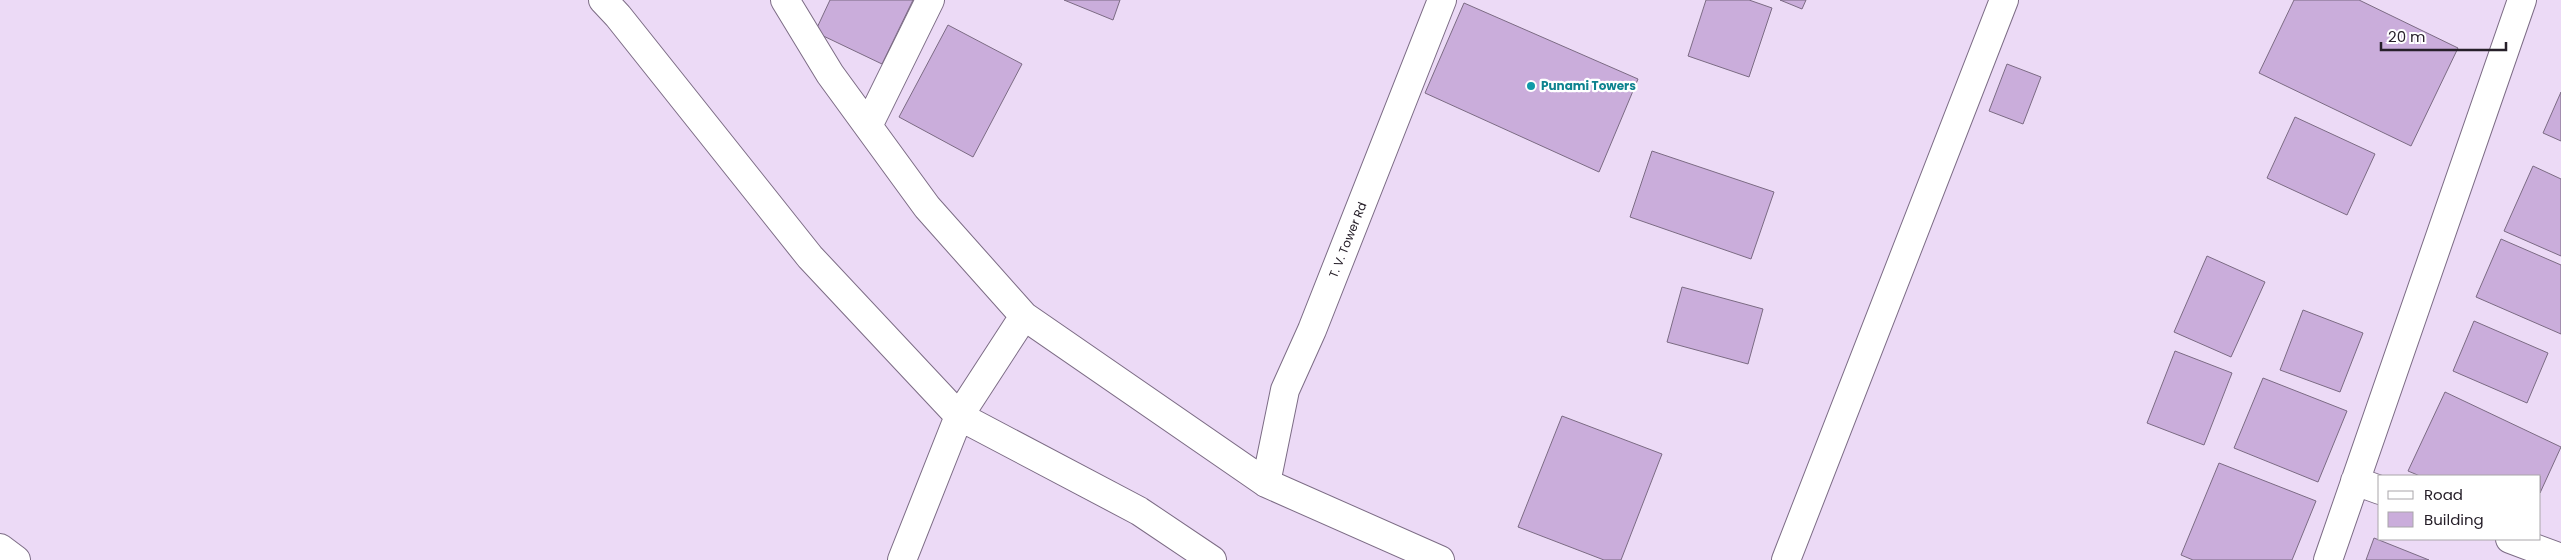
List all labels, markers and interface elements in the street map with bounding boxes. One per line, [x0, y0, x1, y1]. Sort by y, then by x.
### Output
scale bar [2381, 20, 2506, 52]
text: 20 m [2388, 26, 2426, 47]
place label: Punami Towers [1541, 77, 1636, 94]
marker: Punami Towers [1525, 80, 1537, 92]
street label: T. V. Tower Rd [1325, 199, 1371, 280]
legend [2378, 475, 2541, 540]
text: Road [2424, 484, 2463, 505]
text: Building [2424, 509, 2484, 530]

